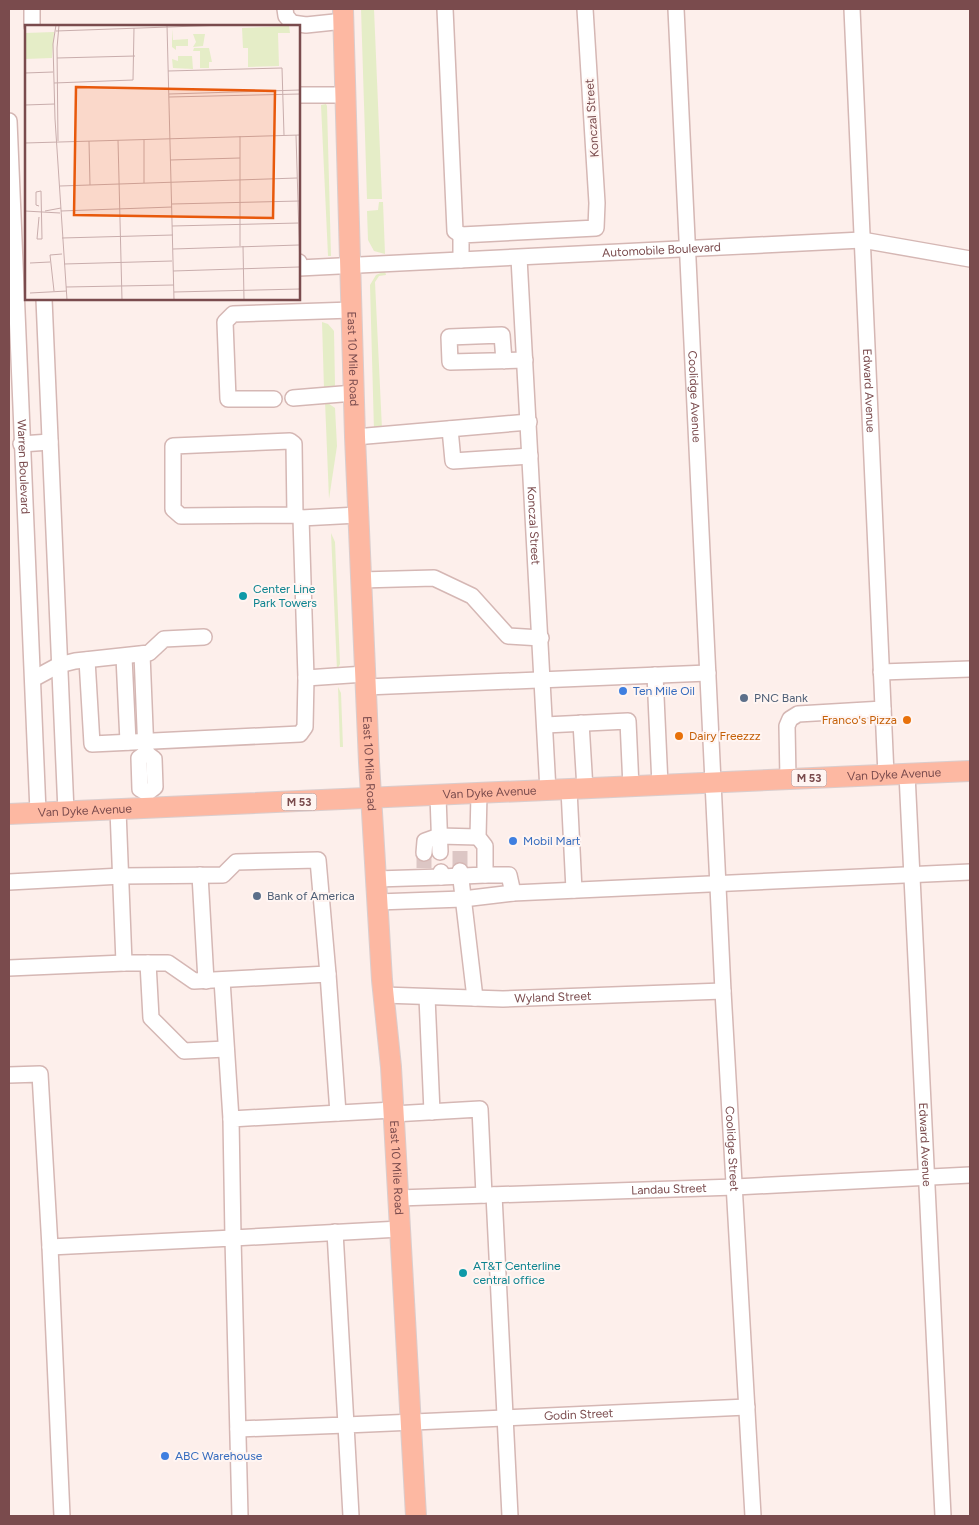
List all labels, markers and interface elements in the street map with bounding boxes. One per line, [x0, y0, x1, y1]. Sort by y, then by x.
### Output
inset map [25, 25, 300, 300]
street label: Konczal Street [582, 78, 602, 158]
street label: Automobile Boulevard [602, 240, 721, 260]
street label: East 10 Mile Road [344, 311, 361, 406]
street label: Edward Avenue [860, 348, 878, 433]
street label: Coolidge Avenue [685, 350, 704, 443]
street label: Warren Boulevard [15, 419, 32, 514]
street label: Konczal Street [524, 486, 543, 566]
place label: Center Line Park Towers [253, 582, 317, 610]
marker: Center Line Park Towers [237, 590, 249, 602]
place label: Ten Mile Oil [633, 684, 695, 698]
marker: Ten Mile Oil [617, 685, 629, 697]
place label: PNC Bank [754, 691, 808, 705]
marker: PNC Bank [738, 692, 750, 704]
place label: Franco's Pizza [822, 713, 897, 727]
marker: Franco's Pizza [901, 714, 913, 726]
street label: East 10 Mile Road [360, 716, 379, 811]
place label: Dairy Freezzz [689, 729, 761, 743]
marker: Dairy Freezzz [673, 730, 685, 742]
street label: Van Dyke Avenue [847, 765, 942, 783]
road number: M 53 [792, 770, 826, 786]
street label: Van Dyke Avenue [442, 783, 537, 802]
road number: M 53 [282, 794, 316, 810]
street label: Van Dyke Avenue [38, 801, 133, 820]
place label: Mobil Mart [523, 834, 581, 848]
marker: Mobil Mart [507, 835, 519, 847]
place label: Bank of America [267, 889, 355, 903]
marker: Bank of America [251, 890, 263, 902]
street label: Wyland Street [514, 989, 592, 1006]
street label: Edward Avenue [916, 1102, 934, 1187]
street label: Coolidge Street [723, 1106, 741, 1192]
street label: East 10 Mile Road [387, 1120, 406, 1215]
street label: Landau Street [631, 1181, 707, 1197]
place label: AT&T Centerline central office [473, 1259, 561, 1287]
marker: AT&T Centerline central office [457, 1267, 469, 1279]
street label: Godin Street [544, 1406, 614, 1423]
place label: ABC Warehouse [175, 1449, 263, 1463]
marker: ABC Warehouse [159, 1450, 171, 1462]

